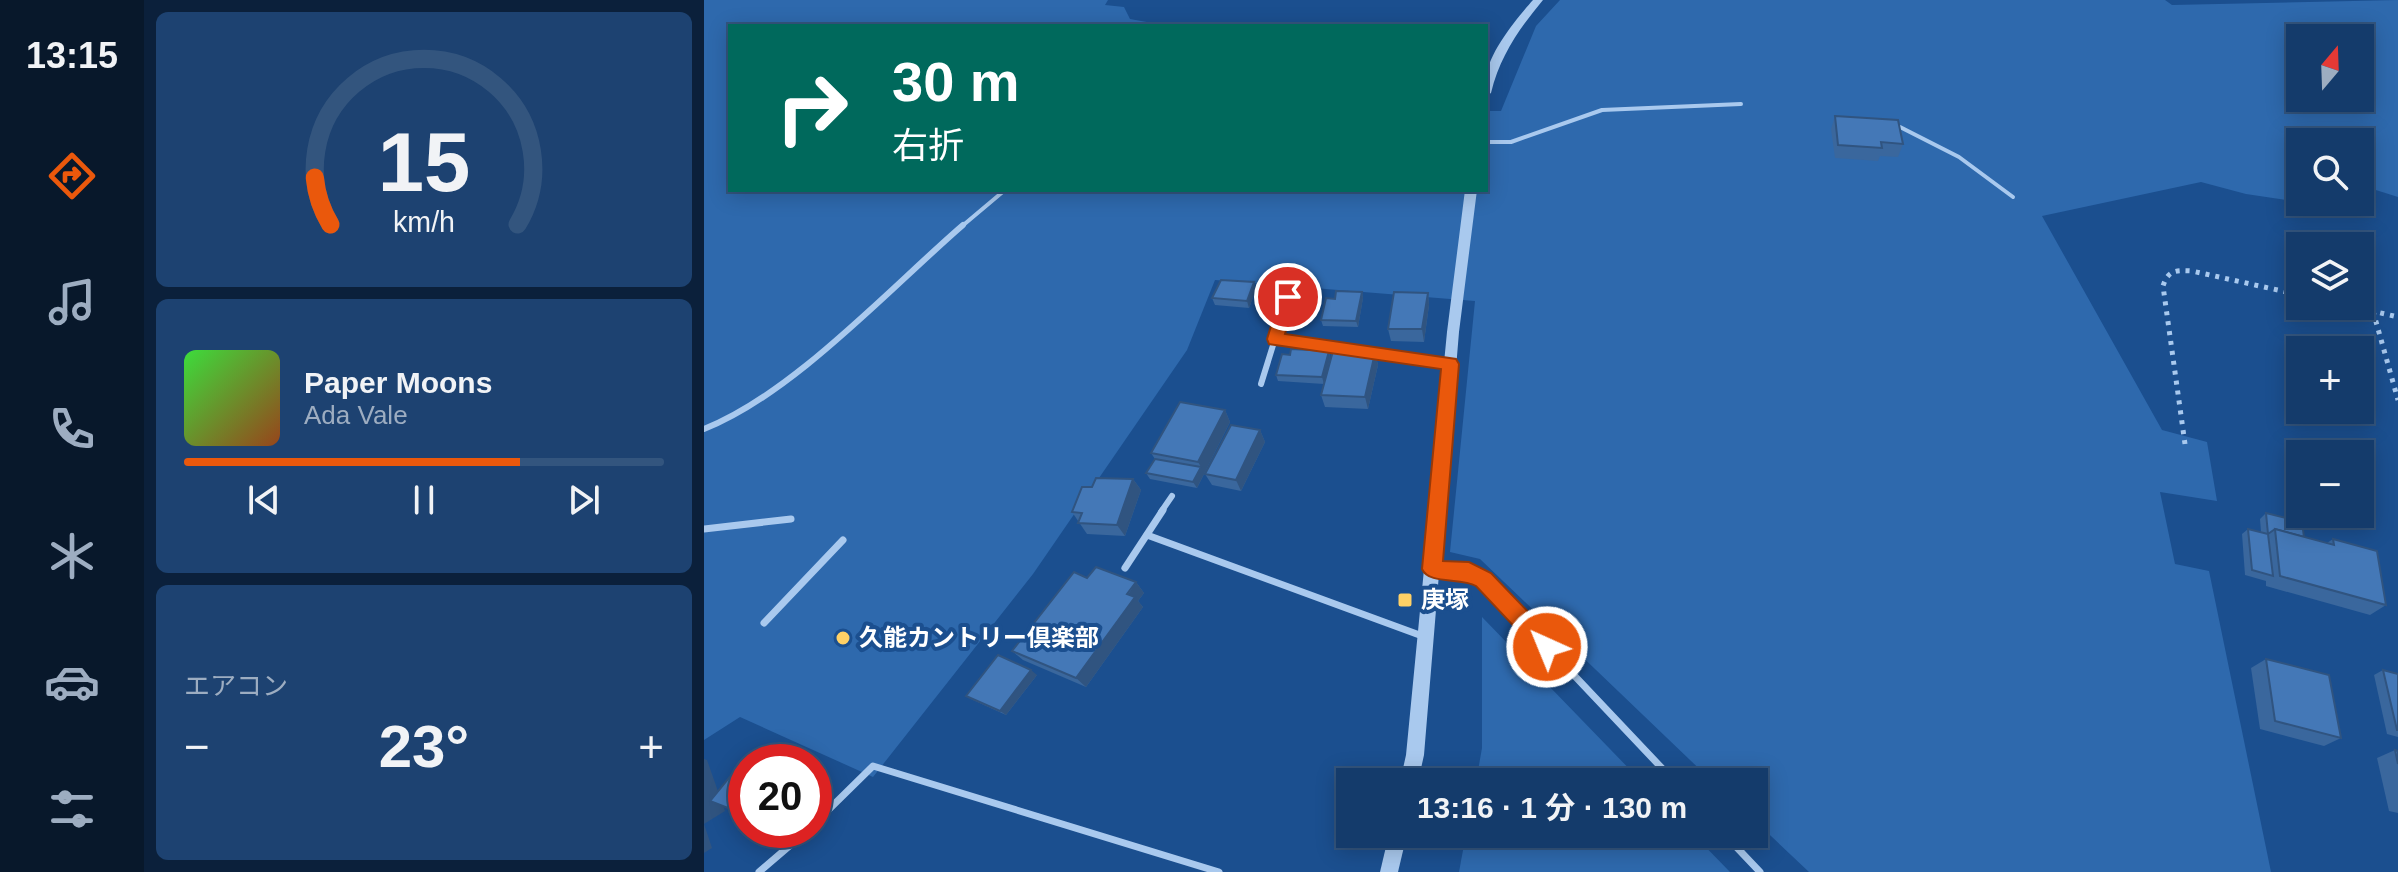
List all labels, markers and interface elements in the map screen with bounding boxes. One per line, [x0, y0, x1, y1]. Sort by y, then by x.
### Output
north arrow [2286, 24, 2374, 112]
map controls [2286, 24, 2374, 528]
text: 13:15 [26, 35, 118, 76]
text: 30 m [892, 50, 1020, 113]
icon: right [760, 56, 864, 160]
text: 15 [378, 116, 470, 209]
text: 右折 [892, 125, 964, 166]
button: search [2286, 128, 2374, 216]
icon: directions [44, 148, 100, 204]
text: km/h [393, 207, 455, 239]
button: layers [2286, 232, 2374, 320]
pin [1254, 263, 1322, 331]
icon: music [44, 274, 100, 330]
icon: arrive [1266, 275, 1310, 319]
button: + [2286, 336, 2374, 424]
text: Paper Moons [304, 366, 492, 399]
text: Ada Vale [304, 400, 408, 430]
icon: phone [44, 401, 100, 457]
button: − [2286, 440, 2374, 528]
icon: previous [242, 478, 286, 522]
icon: pause [402, 478, 446, 522]
icon: next [562, 478, 606, 522]
icon: climate [44, 528, 100, 584]
place label: 庚塚 [1421, 586, 1469, 613]
marker: 庚塚 [1396, 591, 1414, 609]
position arrow [1505, 605, 1589, 689]
place label: 久能カントリー倶楽部 [859, 624, 1099, 651]
marker: 久能カントリー倶楽部 [834, 629, 852, 647]
icon: car [44, 654, 100, 710]
text: エアコン [184, 671, 288, 701]
text: 23° [379, 713, 469, 780]
text: − [184, 722, 210, 771]
text: + [638, 722, 664, 771]
speed limit sign: 20 [728, 744, 832, 848]
icon: filters [44, 781, 100, 837]
text: 13:16 · 1 分 · 130 m [1417, 791, 1687, 824]

